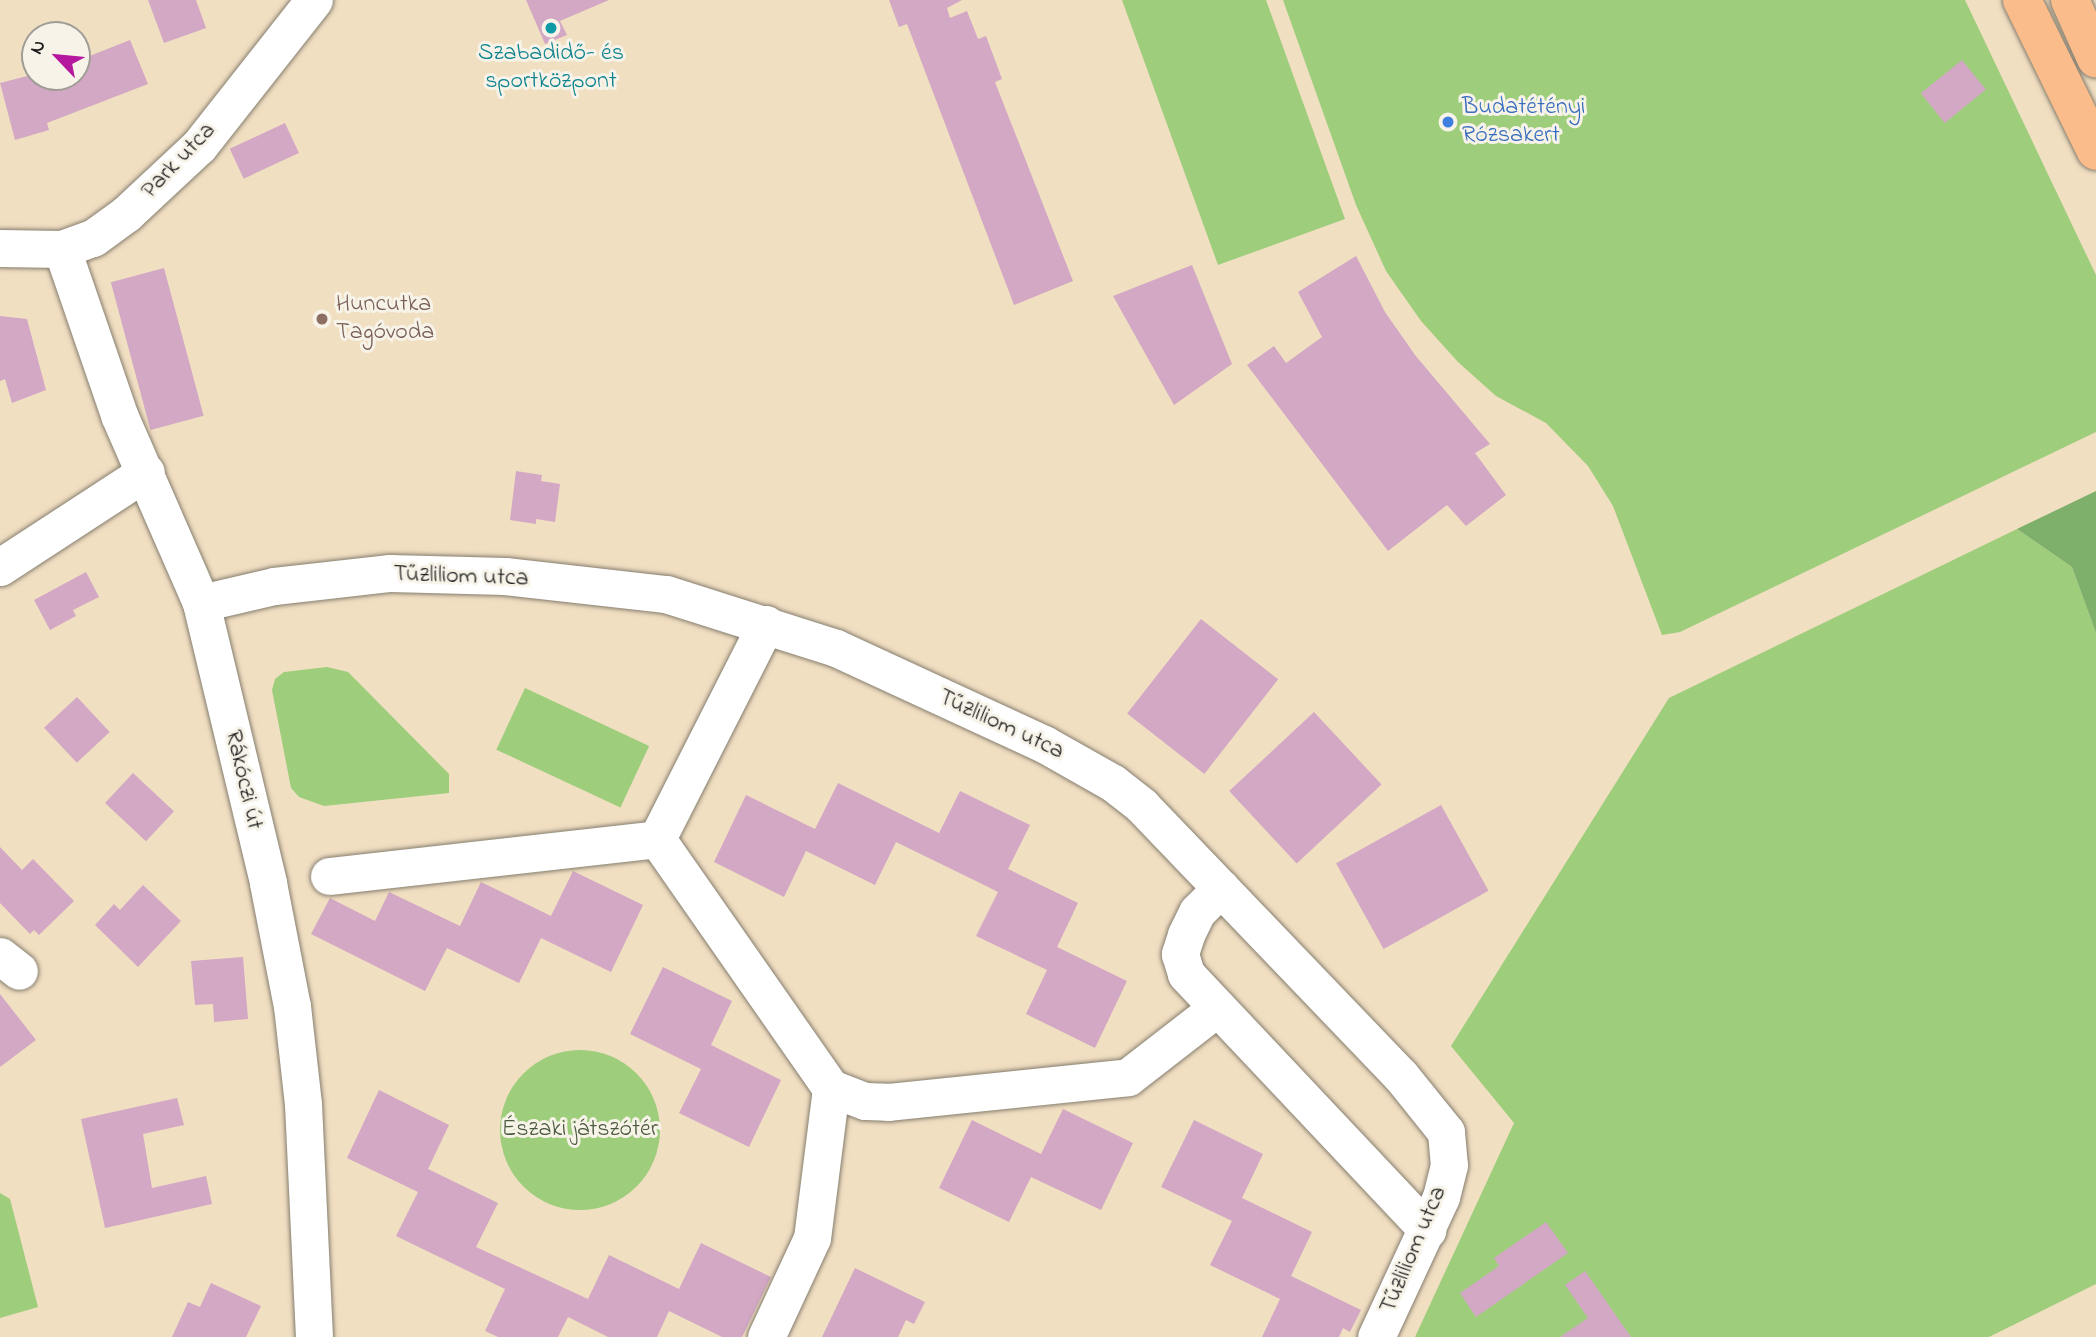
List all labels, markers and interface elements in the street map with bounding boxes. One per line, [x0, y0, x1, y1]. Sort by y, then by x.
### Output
marker: Szabadidő- és sportközpont [543, 20, 559, 36]
north arrow [21, 21, 91, 91]
text: N [24, 36, 53, 59]
place label: Szabadidő- és sportközpont [478, 40, 624, 96]
place label: Budatétényi Rózsakert [1462, 94, 1585, 150]
marker: Budatétényi Rózsakert [1440, 114, 1456, 130]
street label: Park utca [136, 117, 222, 205]
place label: Huncutka Tagóvoda [336, 291, 434, 347]
marker: Huncutka Tagóvoda [314, 311, 330, 327]
street label: Tűzliliom utca [393, 560, 529, 594]
street label: Tűzliliom utca [934, 683, 1068, 767]
street label: Rákóczi út [218, 727, 268, 833]
park label: Északi játszótér [502, 1116, 658, 1144]
street label: Tűzliliom utca [1374, 1182, 1454, 1318]

